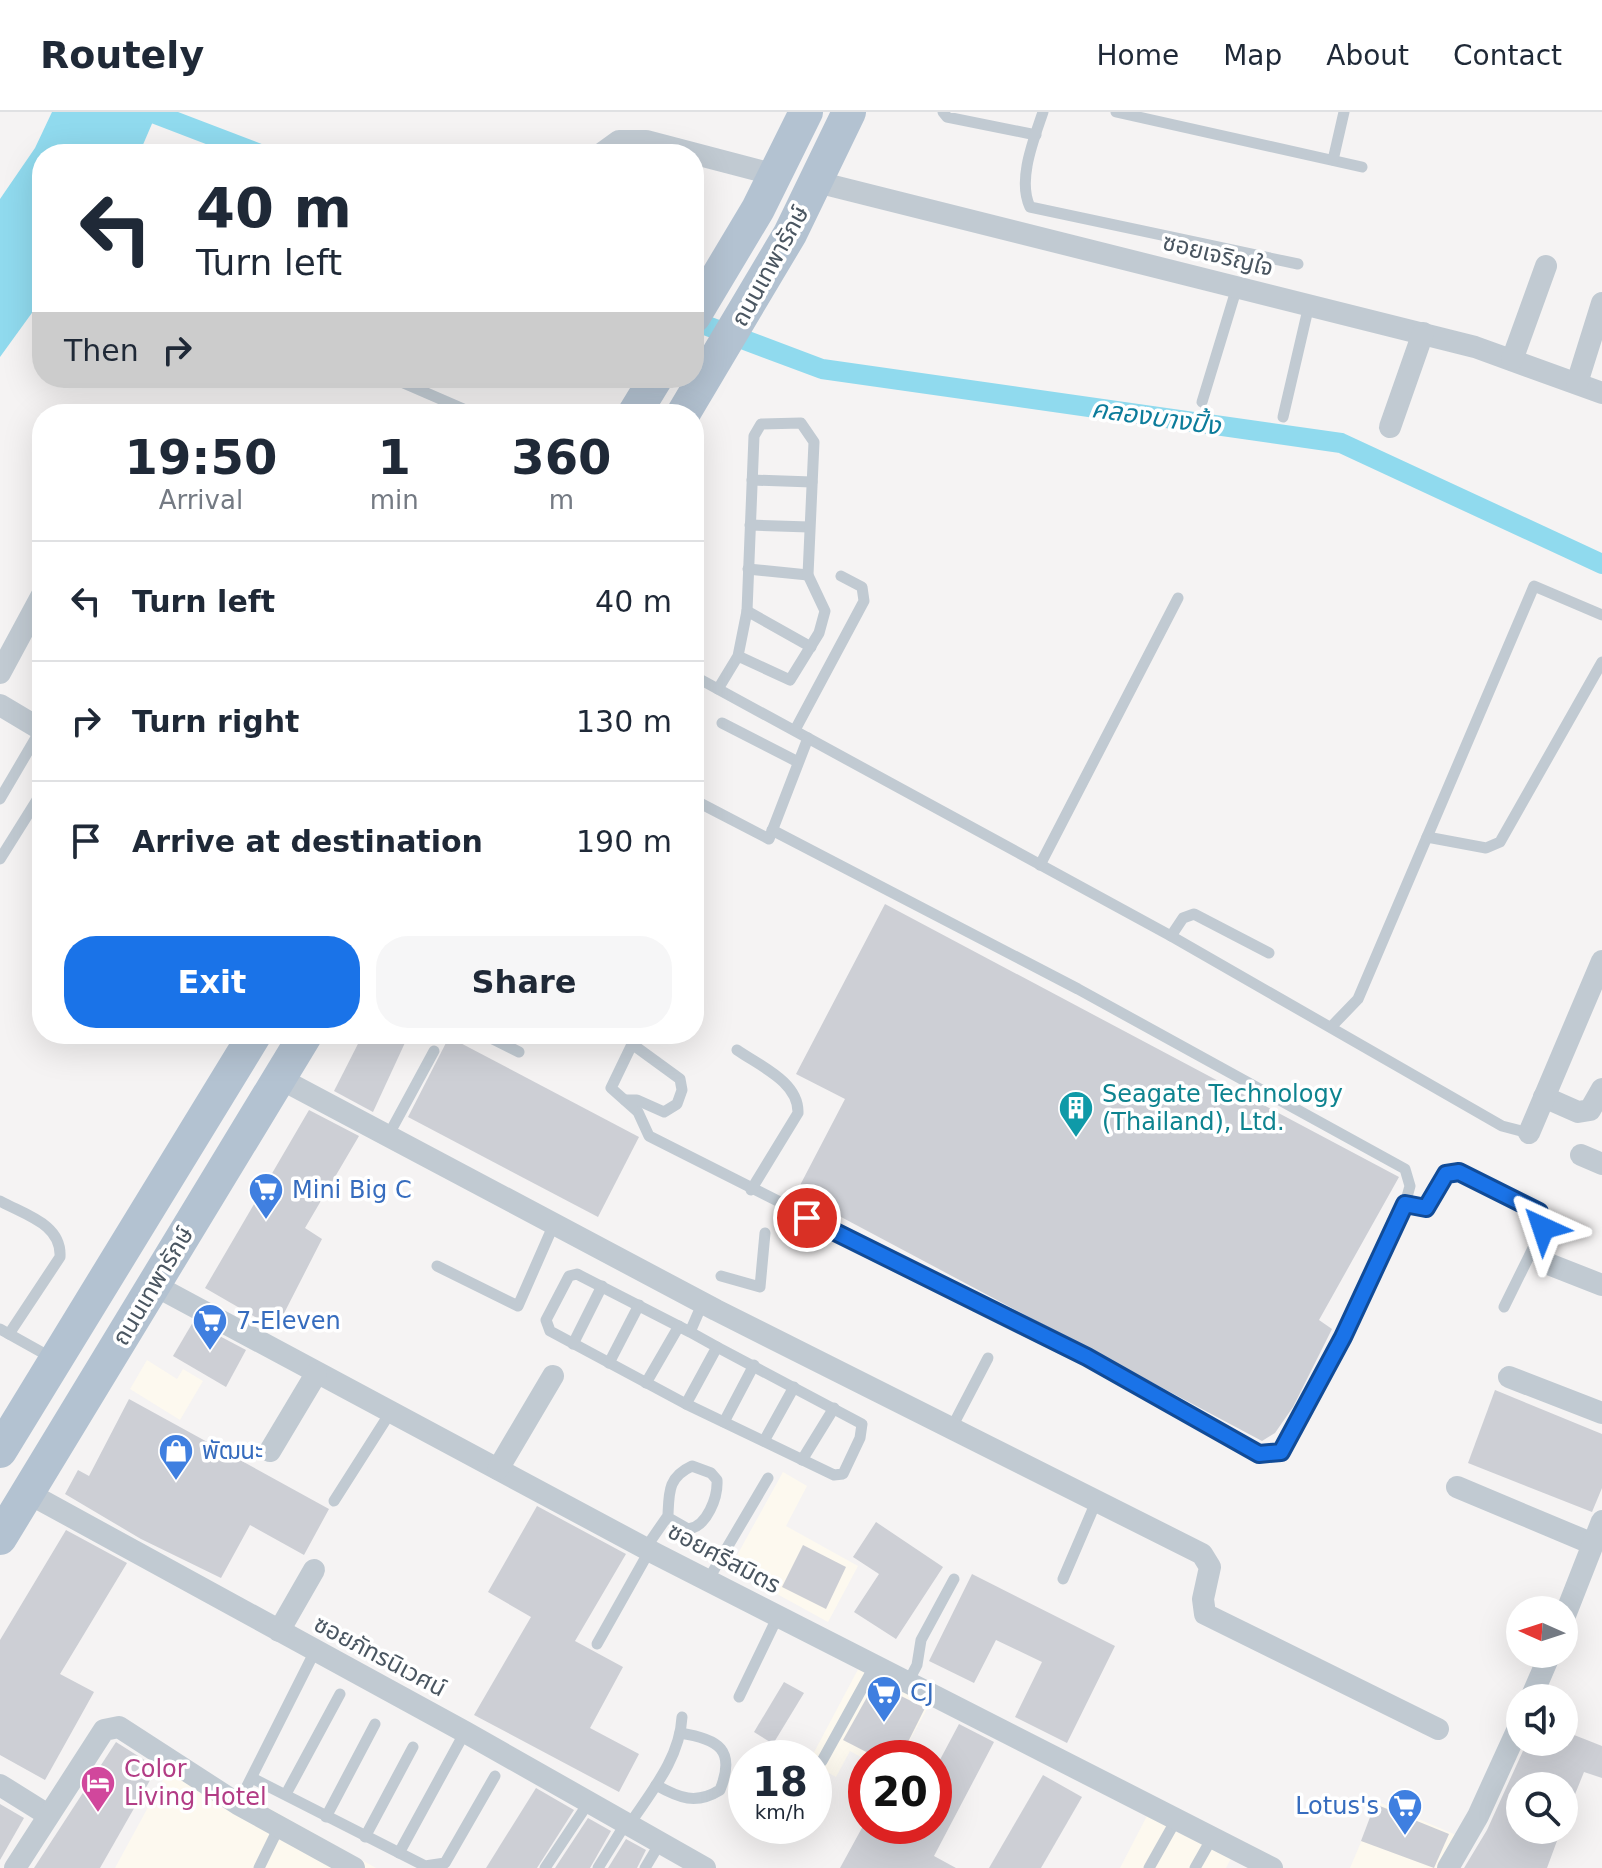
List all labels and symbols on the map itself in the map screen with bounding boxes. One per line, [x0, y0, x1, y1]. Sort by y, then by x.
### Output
street label: ถนนเทพารักษ์ [725, 201, 815, 331]
street label: ซอยเจริญใจ [1160, 228, 1276, 282]
water label: คลองบางปิ้ง [1090, 392, 1223, 441]
place label: Seagate Technology (Thailand), Ltd. [1102, 1080, 1343, 1136]
building icon: Seagate Technology (Thailand), Ltd. [1057, 1089, 1095, 1139]
supermarket icon: Mini Big C [247, 1171, 285, 1221]
place label: Mini Big C [292, 1176, 412, 1204]
pin [773, 1184, 841, 1252]
position arrow [1501, 1186, 1585, 1270]
street label: ถนนเทพารักษ์ [107, 1222, 199, 1350]
supermarket icon: 7-Eleven [191, 1302, 229, 1352]
place label: 7-Eleven [236, 1307, 341, 1335]
shop icon: พัฒนะ [157, 1432, 195, 1482]
place label: พัฒนะ [202, 1437, 263, 1465]
street label: ซอยศรีสมิตร [663, 1517, 785, 1599]
north arrow [1506, 1596, 1578, 1668]
street label: ซอยภัทรนิเวศน์ [309, 1610, 451, 1702]
supermarket icon: CJ [865, 1674, 903, 1724]
place label: CJ [910, 1679, 934, 1707]
speed limit sign: 20 [848, 1740, 952, 1844]
place label: Color Living Hotel [124, 1755, 267, 1811]
hotel icon: Color Living Hotel [79, 1764, 117, 1814]
supermarket icon: Lotus's [1386, 1787, 1424, 1837]
place label: Lotus's [1295, 1792, 1379, 1820]

